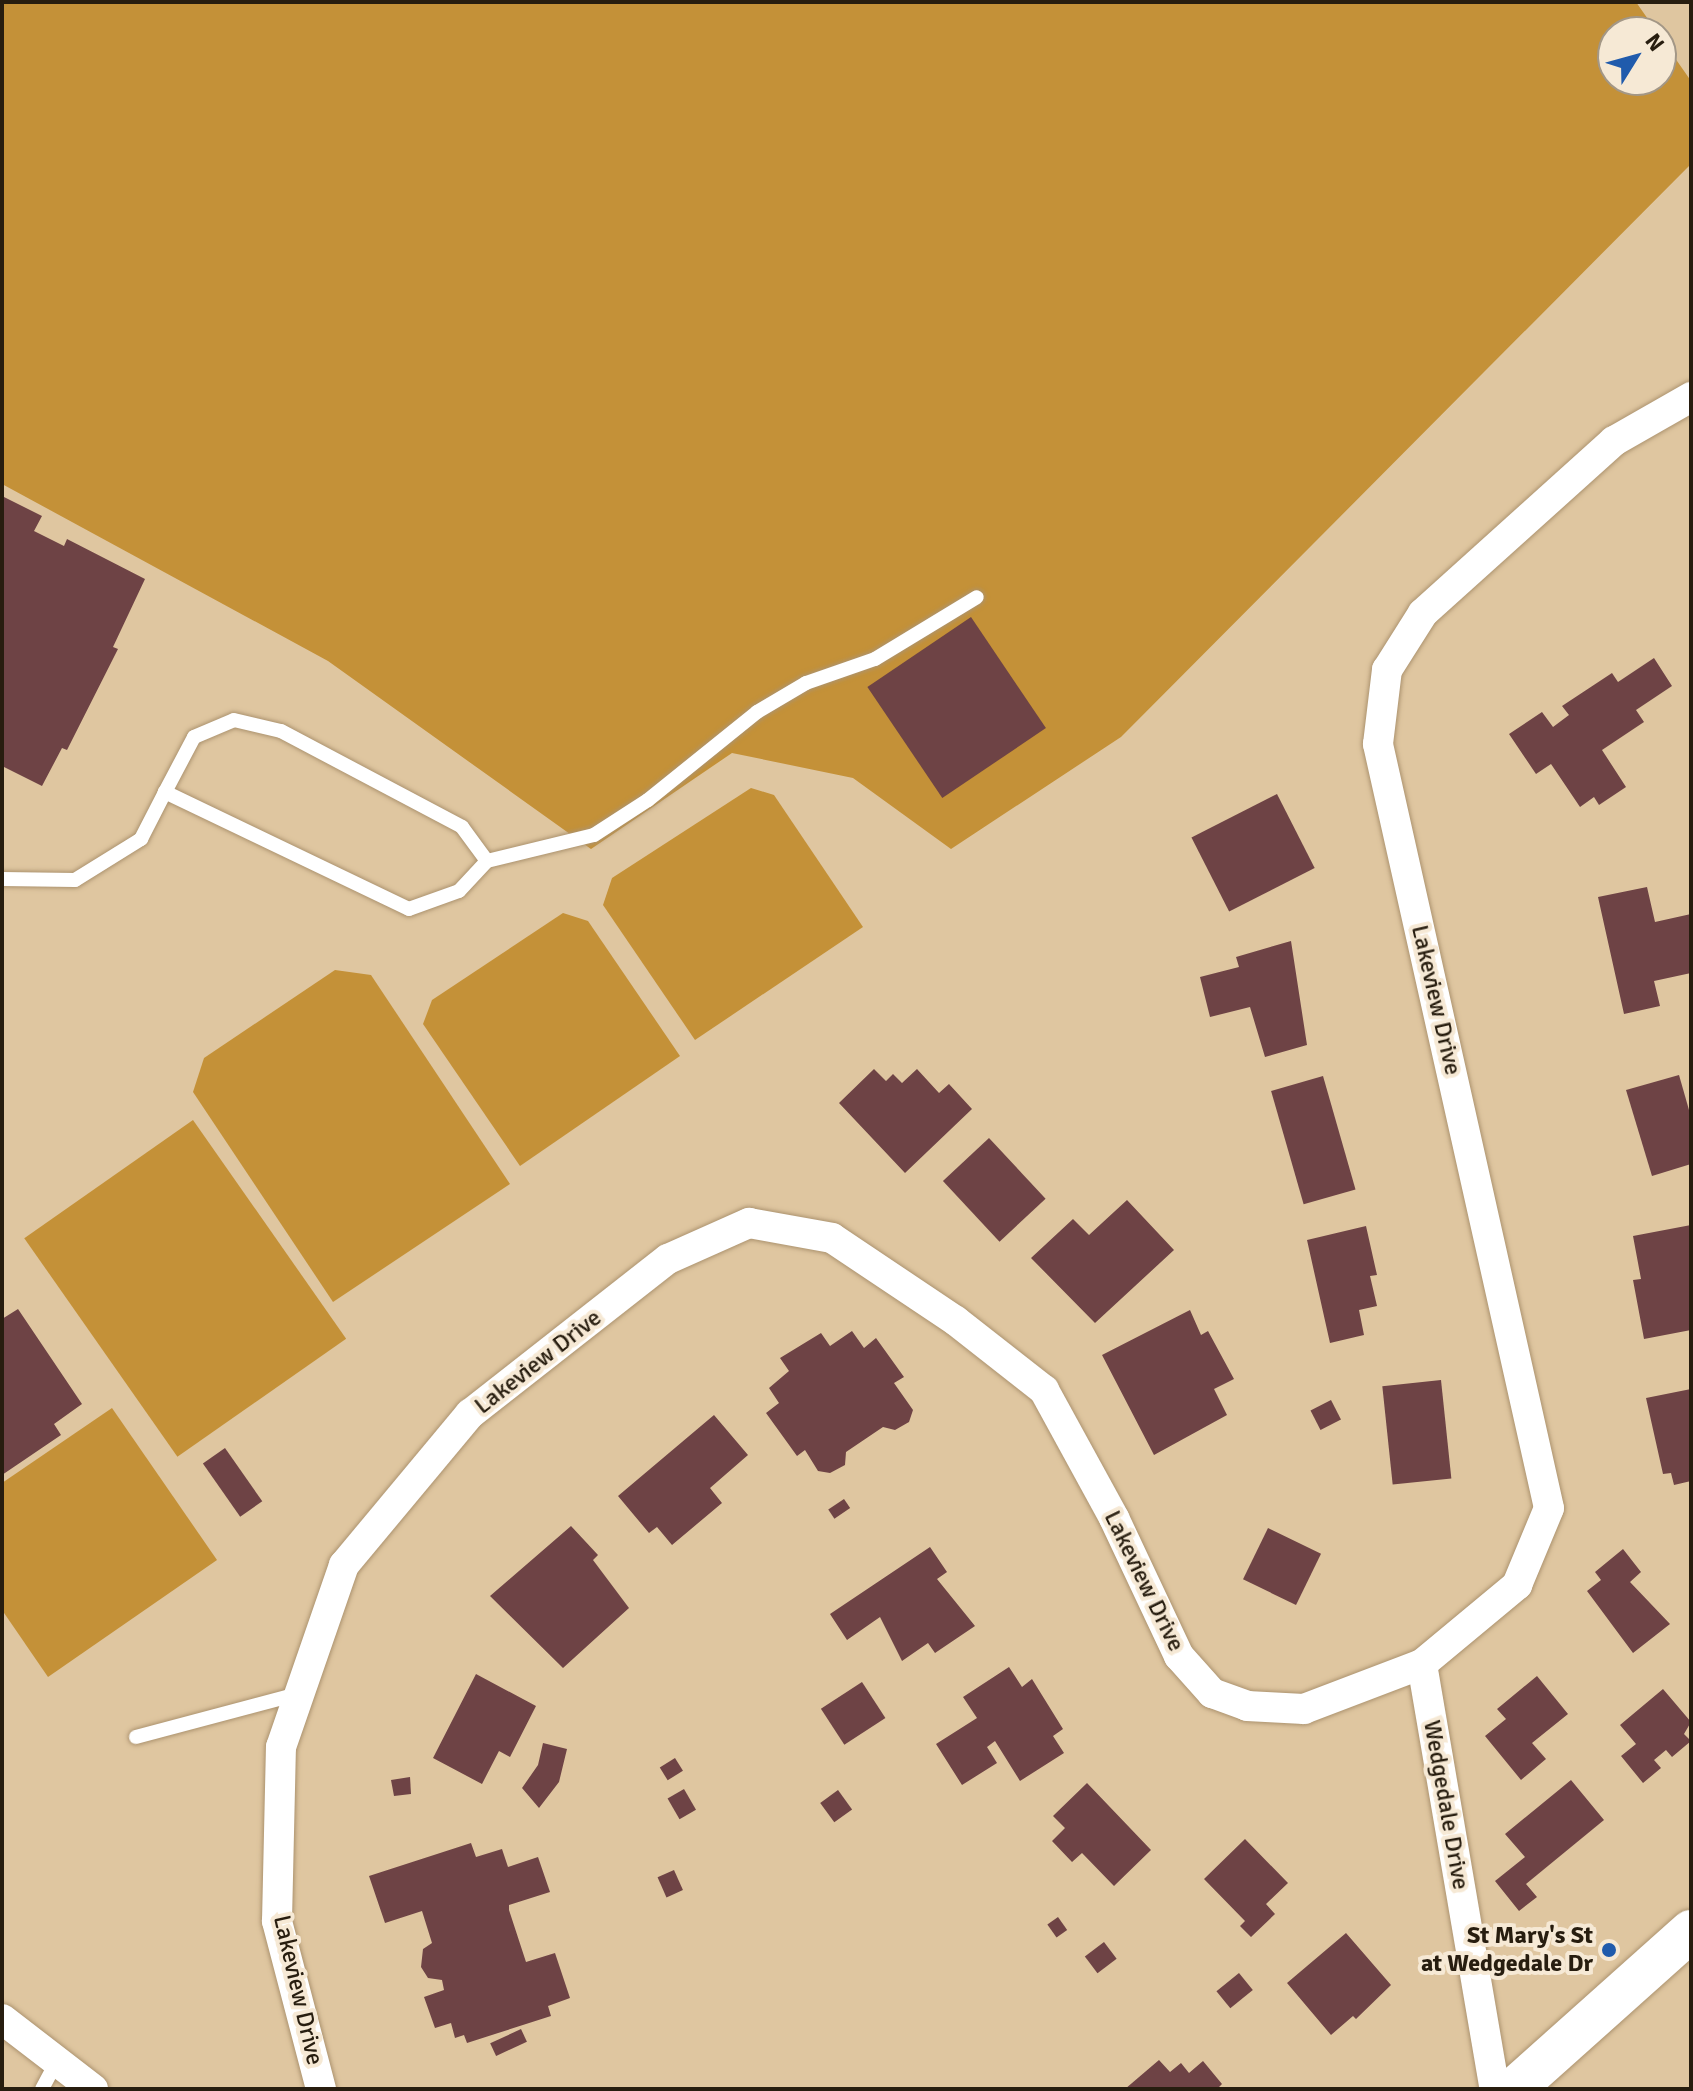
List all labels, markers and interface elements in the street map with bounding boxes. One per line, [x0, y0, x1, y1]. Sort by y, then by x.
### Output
north arrow [1597, 16, 1677, 96]
text: N [1640, 28, 1670, 57]
street label: Lakeview Drive [1405, 922, 1467, 1078]
street label: Lakeview Drive [469, 1304, 607, 1420]
street label: Lakeview Drive [1098, 1506, 1190, 1656]
street label: Wedgedale Drive [1417, 1718, 1475, 1892]
street label: Lakeview Drive [267, 1912, 329, 2068]
place label: St Mary's St at Wedgedale Dr [1421, 1922, 1593, 1978]
marker: St Mary's St at Wedgedale Dr [1600, 1941, 1618, 1959]

